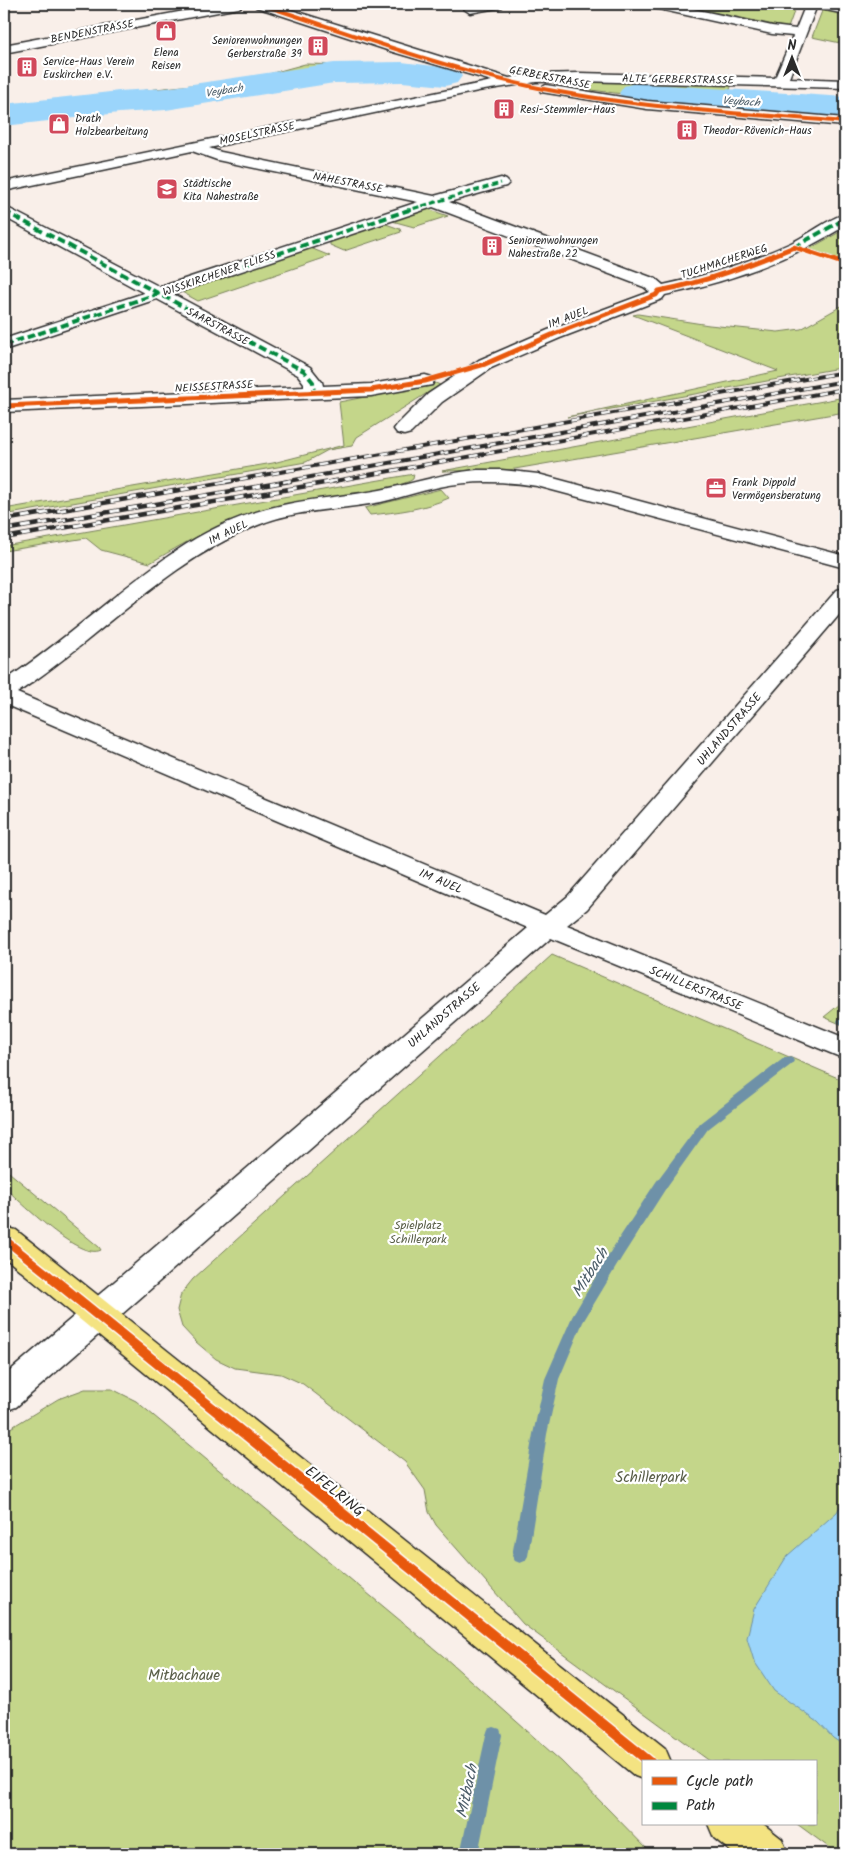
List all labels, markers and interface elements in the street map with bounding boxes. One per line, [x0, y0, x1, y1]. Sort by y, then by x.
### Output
street label: BENDENSTRASSE [49, 15, 136, 49]
shop icon: Elena Reisen [154, 19, 178, 43]
place label: Seniorenwohnungen Gerberstraße 39 [212, 32, 303, 63]
north arrow [766, 32, 816, 82]
building icon: Seniorenwohnungen Gerberstraße 39 [306, 34, 330, 58]
text: N [788, 35, 797, 57]
place label: Elena Reisen [151, 44, 181, 75]
place label: Service-Haus Verein Euskirchen e.V. [43, 53, 135, 84]
building icon: Service-Haus Verein Euskirchen e.V. [15, 55, 39, 79]
street label: GERBERSTRASSE [508, 61, 593, 95]
street label: ALTE GERBERSTRASSE [622, 70, 735, 90]
water label: Veybach [204, 79, 245, 103]
water label: Veybach [722, 92, 761, 112]
building icon: Resi-Stemmler-Haus [492, 97, 516, 121]
place label: Resi-Stemmler-Haus [520, 101, 615, 119]
place label: Drath Holzbearbeitung [75, 110, 148, 141]
shop icon: Drath Holzbearbeitung [47, 112, 71, 136]
street label: MOSELSTRASSE [218, 117, 297, 151]
building icon: Theodor-Rövenich-Haus [675, 118, 699, 142]
place label: Theodor-Rövenich-Haus [703, 122, 812, 140]
street label: NAHESTRASSE [311, 167, 385, 199]
place label: Städtische Kita Nahestraße [183, 175, 259, 206]
school or university icon: Städtische Kita Nahestraße [155, 177, 179, 201]
place label: Seniorenwohnungen Nahestraße 22 [508, 232, 598, 263]
building icon: Seniorenwohnungen Nahestraße 22 [480, 234, 504, 258]
street label: TUCHMACHERWEG [679, 239, 770, 284]
street label: WISSKIRCHENER FLIESS [160, 246, 278, 302]
street label: IM AUEL [545, 302, 591, 334]
street label: SAARSTRASSE [183, 303, 253, 351]
street label: NEISSESTRASSE [174, 376, 254, 398]
place label: Frank Dippold Vermögensberatung [732, 474, 821, 505]
office icon: Frank Dippold Vermögensberatung [704, 476, 728, 500]
street label: IM AUEL [206, 516, 251, 550]
street label: UHLANDSTRASSE [692, 688, 767, 770]
street label: IM AUEL [416, 864, 466, 899]
street label: SCHILLERSTRASSE [646, 961, 746, 1016]
street label: UHLANDSTRASSE [403, 977, 486, 1053]
park label: Spielplatz Schillerpark [389, 1216, 447, 1249]
water label: Mitbach [565, 1242, 616, 1302]
street label: EIFELRING [299, 1460, 369, 1523]
park label: Schillerpark [615, 1466, 688, 1490]
park label: Mitbachaue [148, 1664, 220, 1688]
legend [642, 1760, 816, 1826]
water label: Mitbach [450, 1761, 486, 1820]
text: Cycle path [686, 1770, 753, 1794]
text: Path [686, 1794, 715, 1818]

